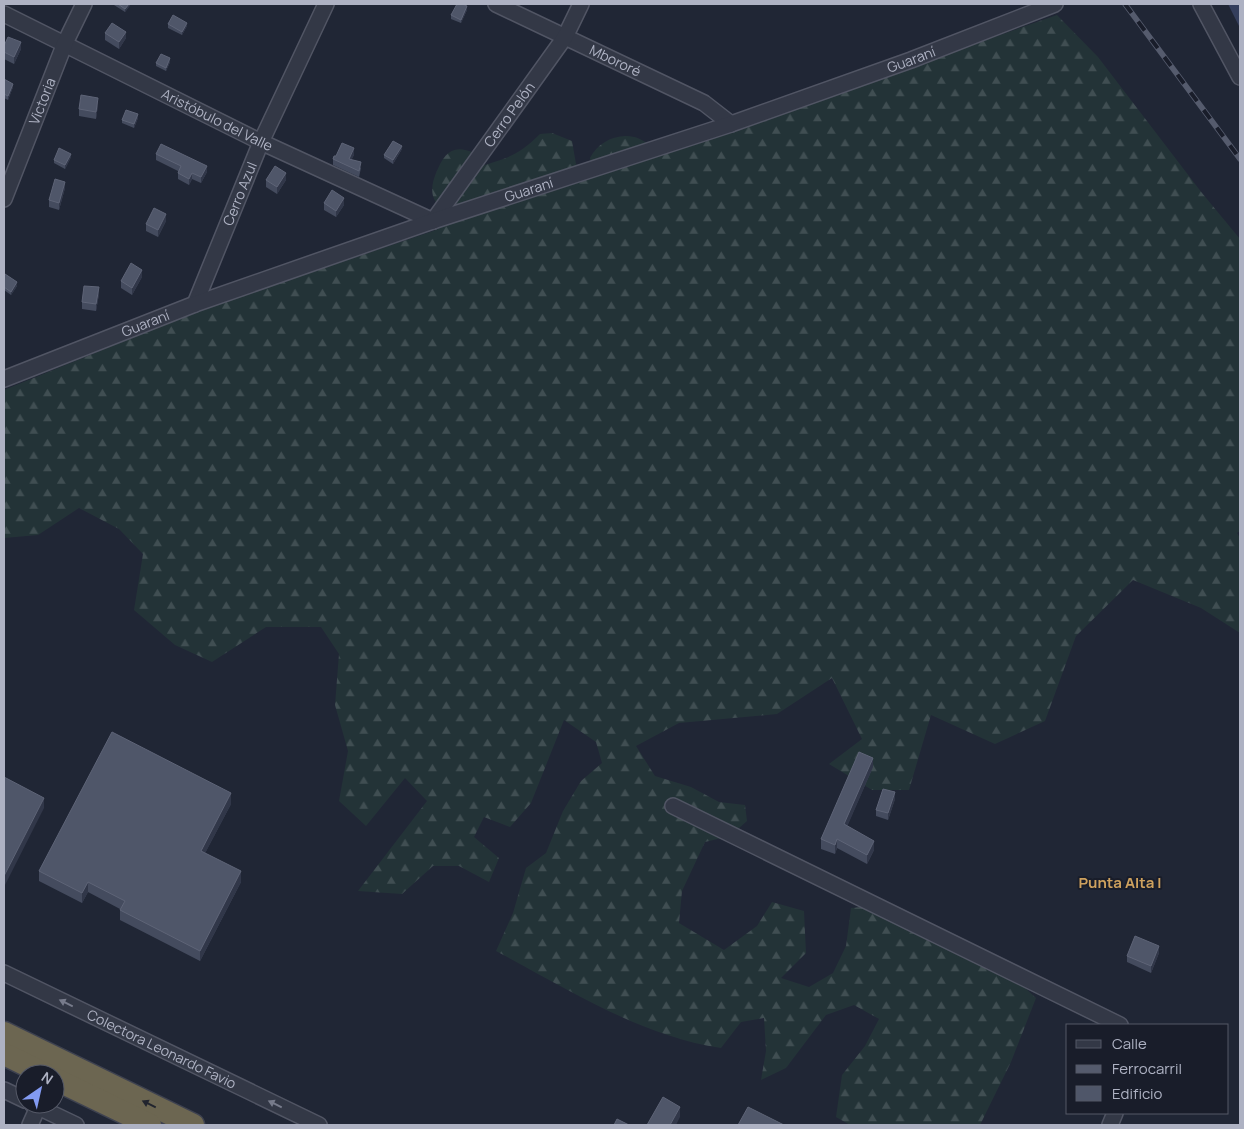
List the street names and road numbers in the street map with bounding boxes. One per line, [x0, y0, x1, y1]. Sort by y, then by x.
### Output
street label: Mbororé [587, 40, 644, 81]
street label: Guaraní [884, 41, 938, 77]
street label: Victoria [24, 75, 60, 127]
street label: Cerro Pelón [479, 78, 539, 151]
street label: Aristóbulo del Valle [158, 84, 276, 155]
street label: Cerro Azul [218, 159, 261, 228]
street label: Guaraní [502, 173, 555, 206]
street label: Guaraní [118, 305, 172, 341]
street label: Colectora Leonardo Favio [84, 1005, 240, 1093]

